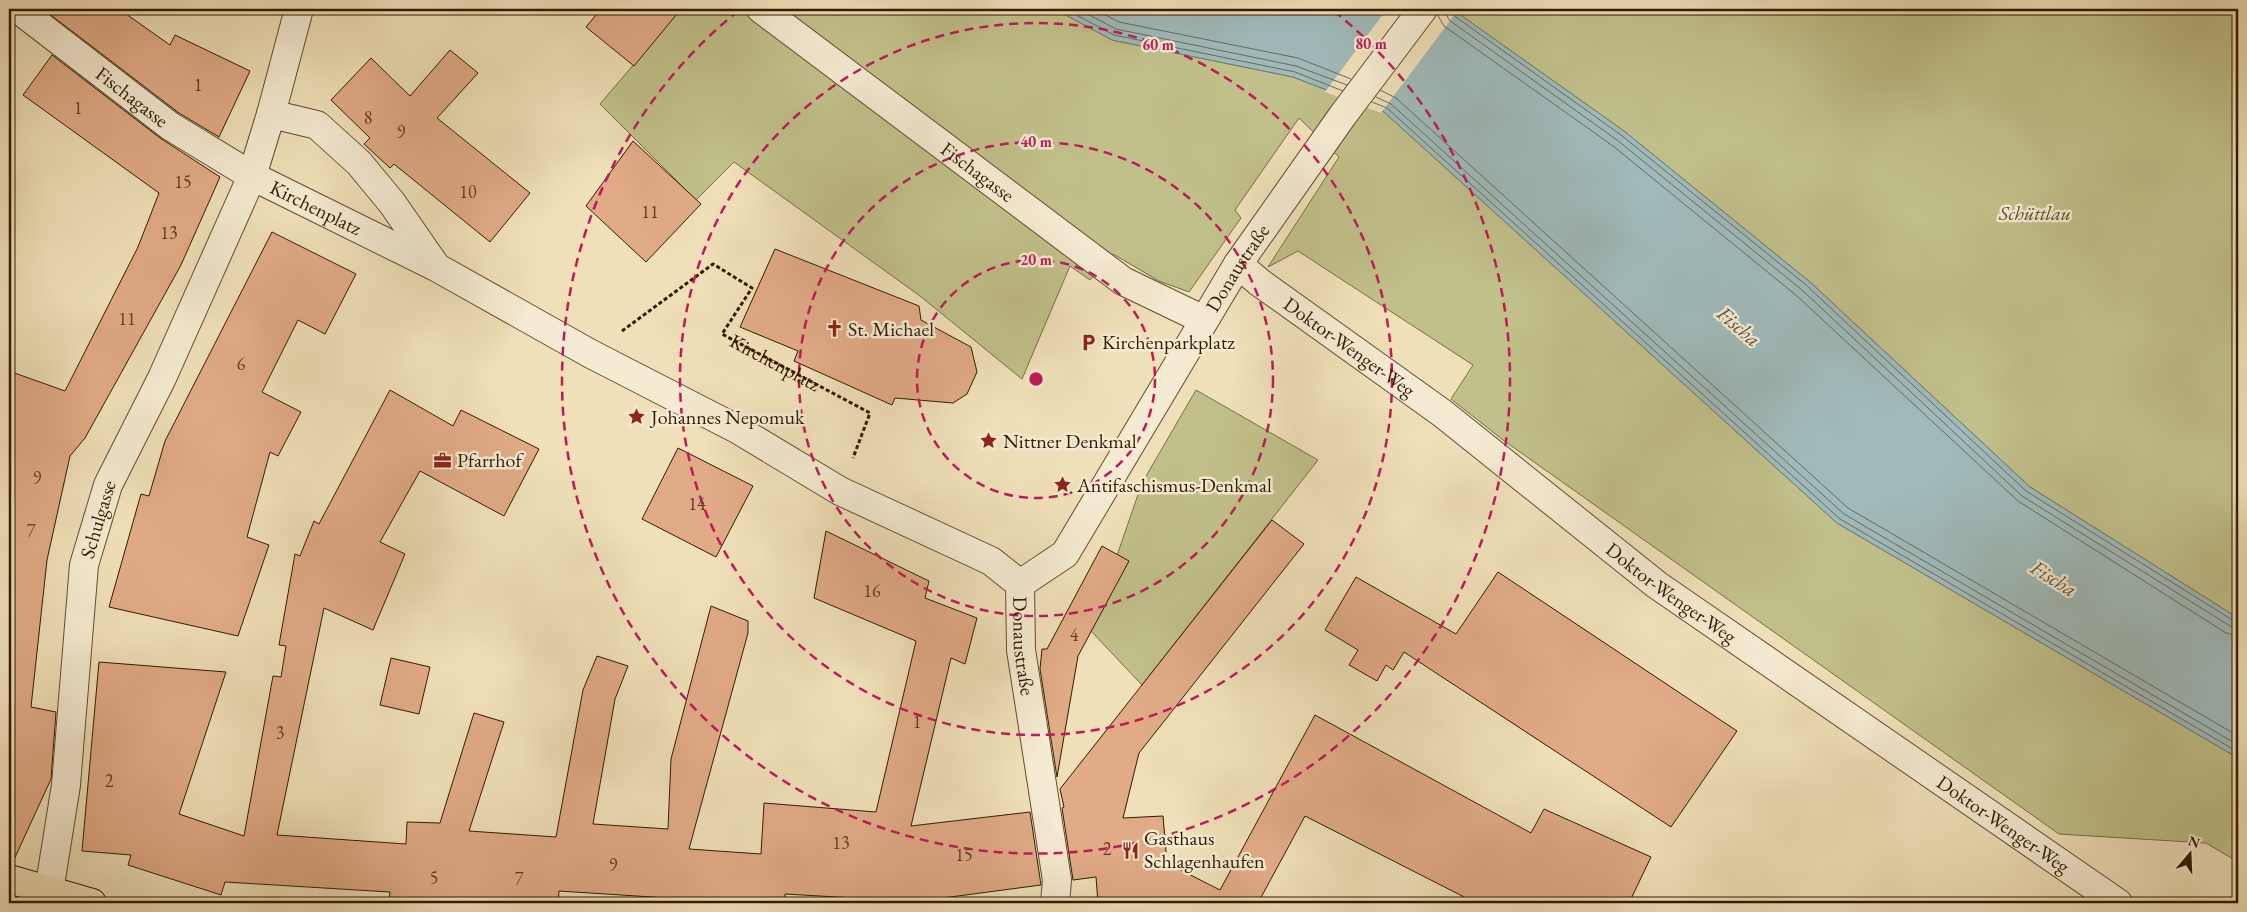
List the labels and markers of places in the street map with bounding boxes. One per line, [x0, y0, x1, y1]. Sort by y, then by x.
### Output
place label: St. Michael [848, 316, 934, 342]
church icon: St. Michael [824, 319, 844, 339]
place label: Kirchenparkplatz [1102, 329, 1235, 355]
parking icon: Kirchenparkplatz [1078, 332, 1098, 352]
centre of rings [1027, 370, 1045, 388]
place label: Johannes Nepomuk [649, 404, 805, 430]
place icon: Johannes Nepomuk [627, 407, 647, 427]
place label: Nittner Denkmal [1003, 428, 1137, 454]
place icon: Nittner Denkmal [979, 431, 999, 451]
place label: Pfarrhof [457, 447, 524, 473]
office icon: Pfarrhof [433, 450, 453, 470]
place label: Antifaschismus-Denkmal [1076, 472, 1272, 498]
place icon: Antifaschismus-Denkmal [1053, 475, 1073, 495]
place label: Gasthaus Schlagenhaufen [1144, 825, 1265, 874]
restaurant icon: Gasthaus Schlagenhaufen [1120, 840, 1140, 860]

